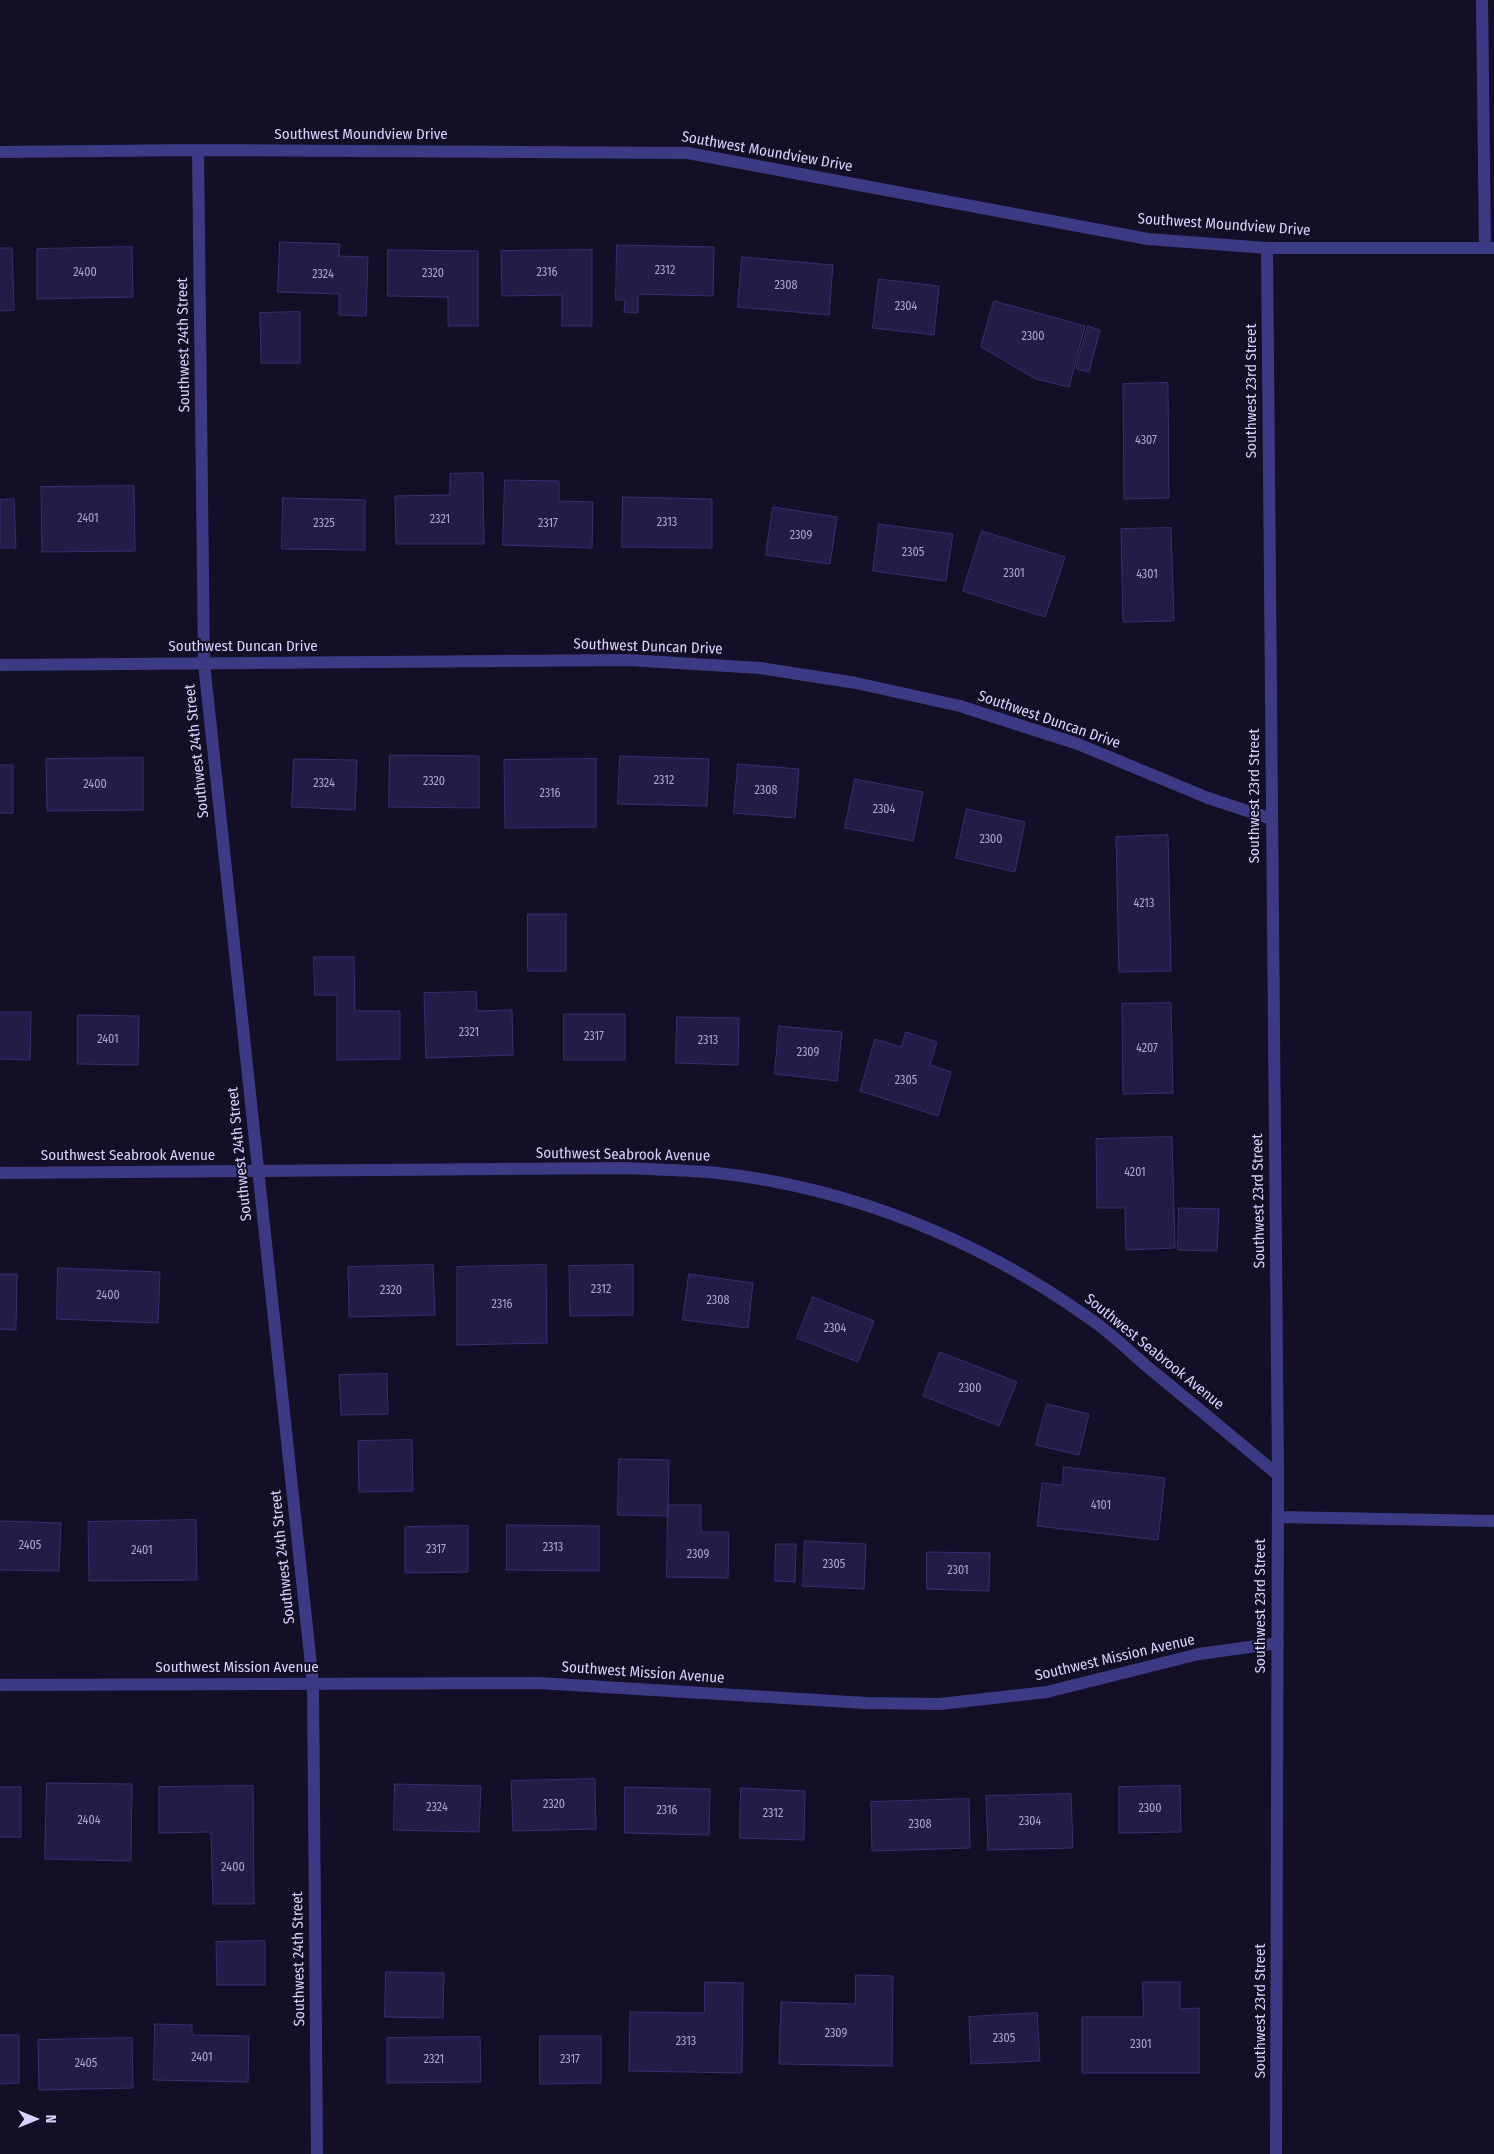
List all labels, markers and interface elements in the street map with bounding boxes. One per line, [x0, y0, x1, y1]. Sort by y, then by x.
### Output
street label: Southwest Moundview Drive [274, 126, 448, 144]
street label: Southwest Moundview Drive [680, 128, 854, 176]
street label: Southwest Moundview Drive [1137, 210, 1311, 240]
house number: 2312 [655, 264, 675, 278]
house number: 2400 [73, 266, 97, 280]
house number: 2316 [536, 266, 558, 280]
house number: 2320 [422, 267, 444, 281]
house number: 2324 [312, 268, 334, 282]
street label: Southwest 24th Street [174, 277, 194, 413]
house number: 2308 [775, 279, 797, 293]
house number: 2304 [895, 300, 917, 314]
street label: Southwest 23rd Street [1243, 324, 1261, 458]
house number: 2300 [1021, 330, 1045, 344]
house number: 4307 [1135, 434, 1157, 448]
house number: 2401 [77, 512, 99, 526]
house number: 2321 [430, 513, 450, 527]
house number: 2313 [657, 516, 677, 530]
house number: 2325 [313, 517, 335, 531]
house number: 2317 [538, 517, 558, 531]
house number: 2309 [790, 529, 812, 543]
house number: 2305 [902, 546, 924, 560]
house number: 2301 [1003, 567, 1025, 581]
house number: 4301 [1136, 568, 1158, 582]
street label: Southwest Duncan Drive [573, 635, 723, 659]
street label: Southwest Duncan Drive [168, 638, 318, 656]
street label: Southwest 24th Street [181, 683, 213, 819]
street label: Southwest Duncan Drive [975, 687, 1123, 753]
street label: Southwest 23rd Street [1246, 729, 1264, 863]
house number: 2312 [654, 774, 674, 788]
house number: 2320 [423, 775, 445, 789]
house number: 2324 [313, 777, 335, 791]
house number: 2400 [83, 778, 107, 792]
house number: 2308 [755, 784, 777, 798]
house number: 2316 [539, 787, 561, 801]
house number: 2304 [873, 803, 895, 817]
house number: 2300 [979, 833, 1003, 847]
house number: 4213 [1134, 897, 1154, 911]
house number: 2321 [459, 1026, 479, 1040]
house number: 2317 [584, 1030, 604, 1044]
house number: 2401 [97, 1033, 119, 1047]
house number: 2313 [698, 1034, 718, 1048]
house number: 4207 [1136, 1042, 1158, 1056]
house number: 2309 [797, 1046, 819, 1060]
house number: 2305 [895, 1074, 917, 1088]
street label: Southwest 24th Street [224, 1086, 256, 1222]
street label: Southwest 23rd Street [1249, 1134, 1269, 1268]
street label: Southwest Seabrook Avenue [536, 1144, 710, 1166]
street label: Southwest Seabrook Avenue [41, 1147, 215, 1165]
house number: 4201 [1124, 1166, 1146, 1180]
house number: 2312 [591, 1283, 611, 1297]
house number: 2320 [380, 1284, 402, 1298]
house number: 2400 [96, 1289, 120, 1303]
street label: Southwest Seabrook Avenue [1081, 1290, 1227, 1414]
house number: 2308 [707, 1294, 729, 1308]
house number: 2316 [491, 1298, 513, 1312]
house number: 2304 [824, 1322, 846, 1336]
house number: 2300 [958, 1382, 982, 1396]
street label: Southwest 24th Street [267, 1489, 299, 1625]
house number: 4101 [1091, 1499, 1111, 1513]
house number: 2405 [19, 1539, 41, 1553]
street label: Southwest 23rd Street [1252, 1539, 1270, 1673]
house number: 2313 [543, 1541, 563, 1555]
house number: 2317 [426, 1543, 446, 1557]
house number: 2401 [131, 1544, 153, 1558]
house number: 2309 [687, 1548, 709, 1562]
house number: 2305 [823, 1558, 845, 1572]
house number: 2301 [947, 1564, 969, 1578]
street label: Southwest Mission Avenue [1033, 1631, 1197, 1685]
street label: Southwest Mission Avenue [561, 1658, 725, 1688]
street label: Southwest Mission Avenue [155, 1659, 319, 1677]
house number: 2320 [543, 1798, 565, 1812]
house number: 2324 [426, 1801, 448, 1815]
house number: 2300 [1138, 1802, 1162, 1816]
house number: 2316 [656, 1804, 678, 1818]
house number: 2312 [763, 1807, 783, 1821]
house number: 2404 [78, 1814, 100, 1828]
house number: 2304 [1019, 1815, 1041, 1829]
house number: 2308 [909, 1818, 931, 1832]
house number: 2400 [221, 1861, 245, 1875]
street label: Southwest 24th Street [289, 1891, 309, 2027]
street label: Southwest 23rd Street [1252, 1944, 1270, 2078]
house number: 2309 [825, 2027, 847, 2041]
house number: 2305 [993, 2032, 1015, 2046]
house number: 2313 [676, 2035, 696, 2049]
house number: 2301 [1130, 2038, 1152, 2052]
house number: 2401 [191, 2051, 213, 2065]
house number: 2321 [424, 2053, 444, 2067]
house number: 2317 [560, 2053, 580, 2067]
house number: 2405 [75, 2057, 97, 2071]
north arrow [10, 2094, 60, 2144]
text: N [42, 2115, 59, 2123]

